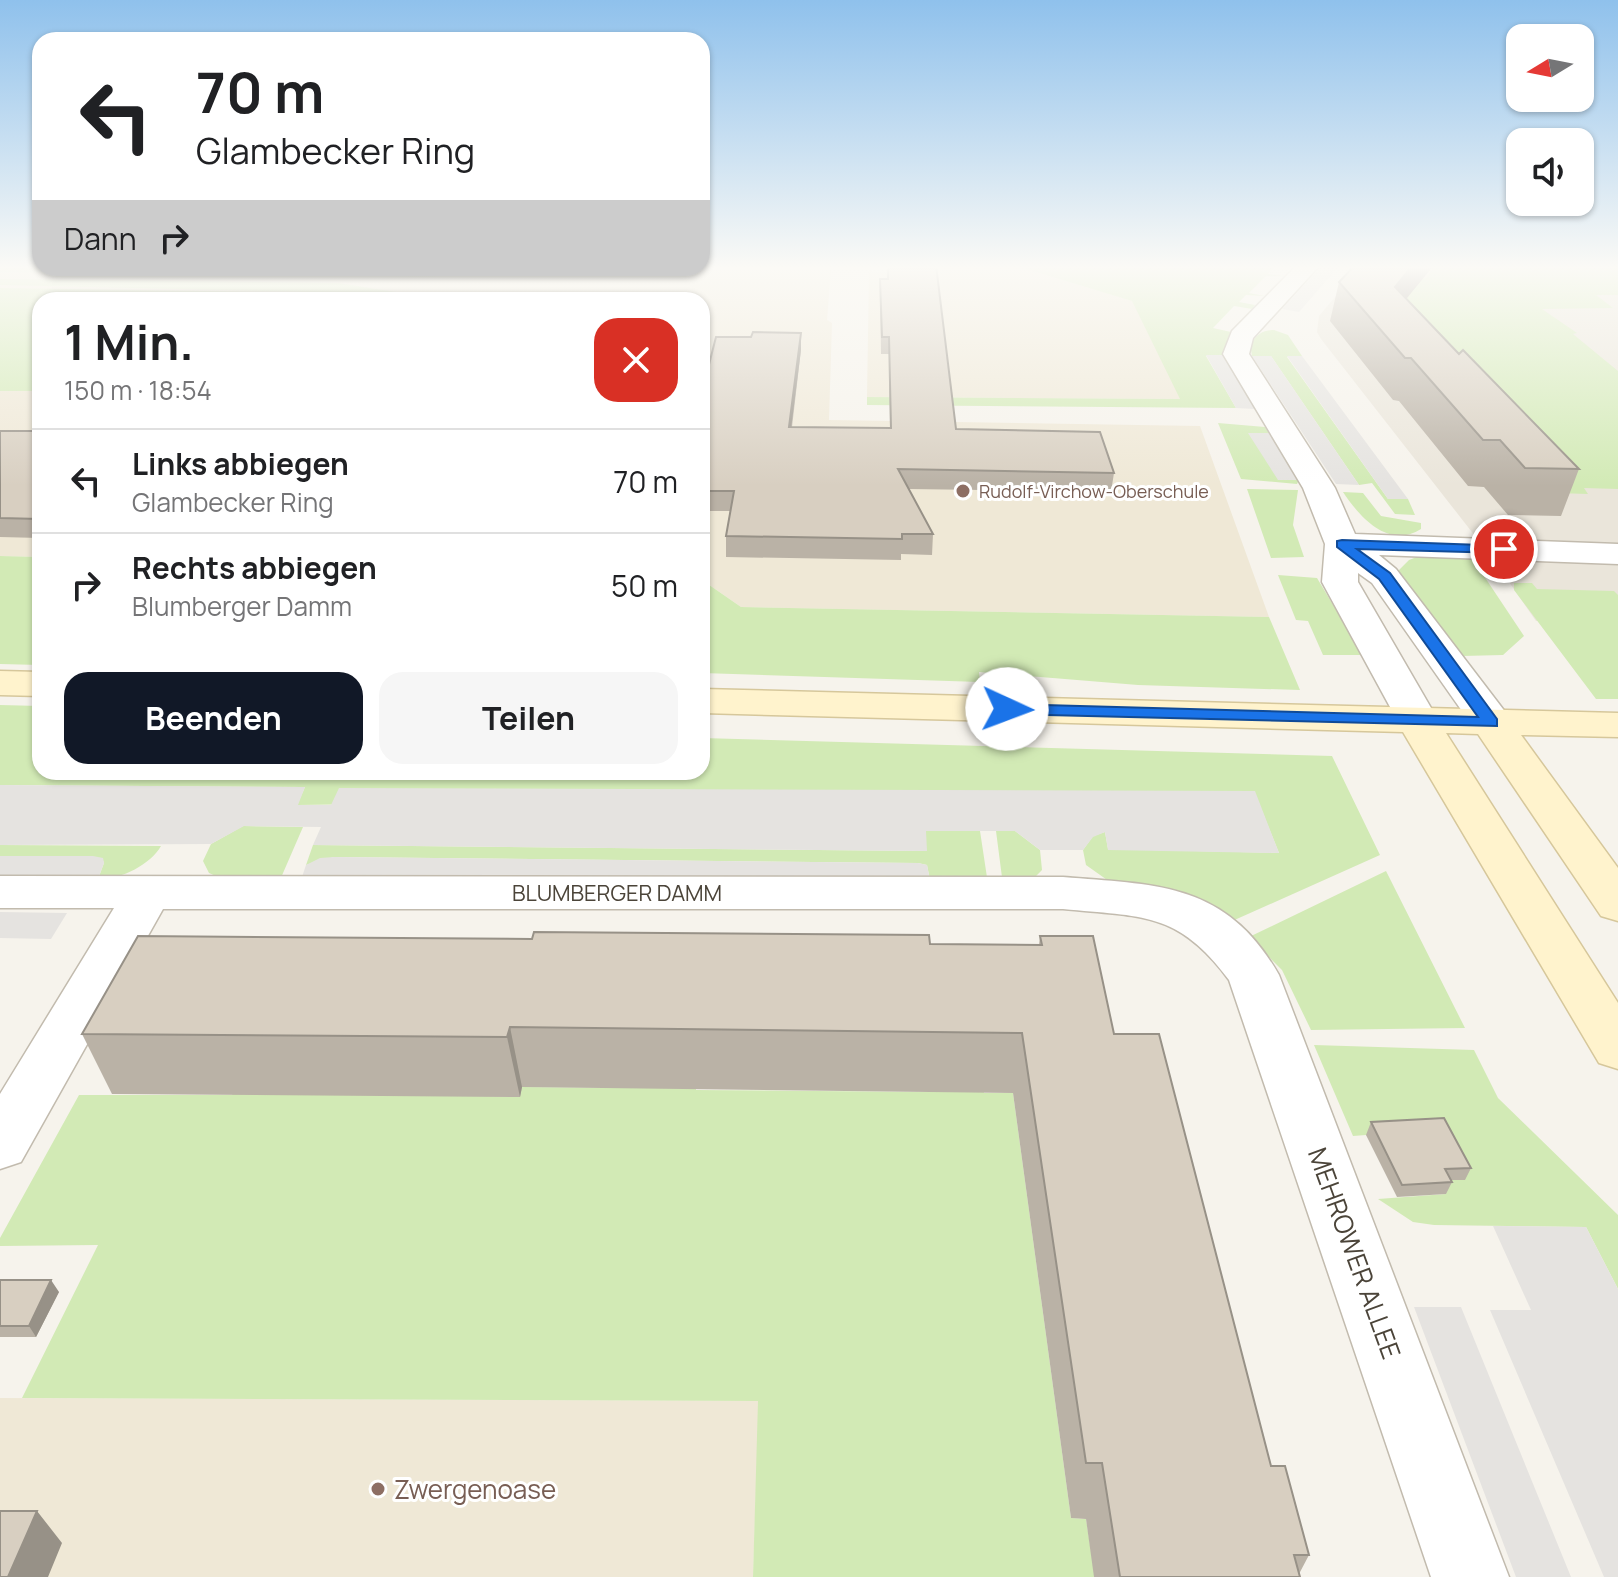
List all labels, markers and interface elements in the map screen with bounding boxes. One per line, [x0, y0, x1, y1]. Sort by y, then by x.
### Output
north arrow [1506, 24, 1594, 112]
map controls [1506, 24, 1594, 216]
text: 70 m [196, 53, 324, 130]
icon: left [64, 64, 168, 168]
text: Glambecker Ring [196, 126, 475, 175]
button: sound [1506, 128, 1594, 216]
icon: right [152, 216, 196, 260]
text: Dann [64, 218, 136, 259]
text: 1 Min. [64, 309, 194, 374]
button: close [594, 318, 678, 402]
text: 150 m · 18:54 [64, 372, 212, 408]
text: Links abbiegen [132, 443, 349, 484]
icon: left [64, 459, 108, 503]
text: 70 m [613, 461, 678, 502]
place label: Rudolf-Virchow-Oberschule [979, 479, 1209, 503]
marker: Rudolf-Virchow-Oberschule [954, 482, 972, 500]
text: Glambecker Ring [132, 484, 334, 520]
pin [1470, 515, 1538, 583]
icon: arrive [1482, 527, 1526, 571]
text: Rechts abbiegen [132, 547, 377, 588]
icon: right [64, 563, 108, 607]
text: 50 m [611, 565, 678, 606]
text: Blumberger Damm [132, 588, 352, 624]
position arrow [965, 667, 1049, 751]
button: Beenden [64, 672, 363, 764]
button: Teilen [379, 672, 678, 764]
street label: BLUMBERGER DAMM [512, 878, 722, 908]
street label: MEHROWER ALLEE [1300, 1142, 1410, 1364]
place label: Zwergenoase [394, 1471, 556, 1507]
marker: Zwergenoase [369, 1480, 387, 1498]

